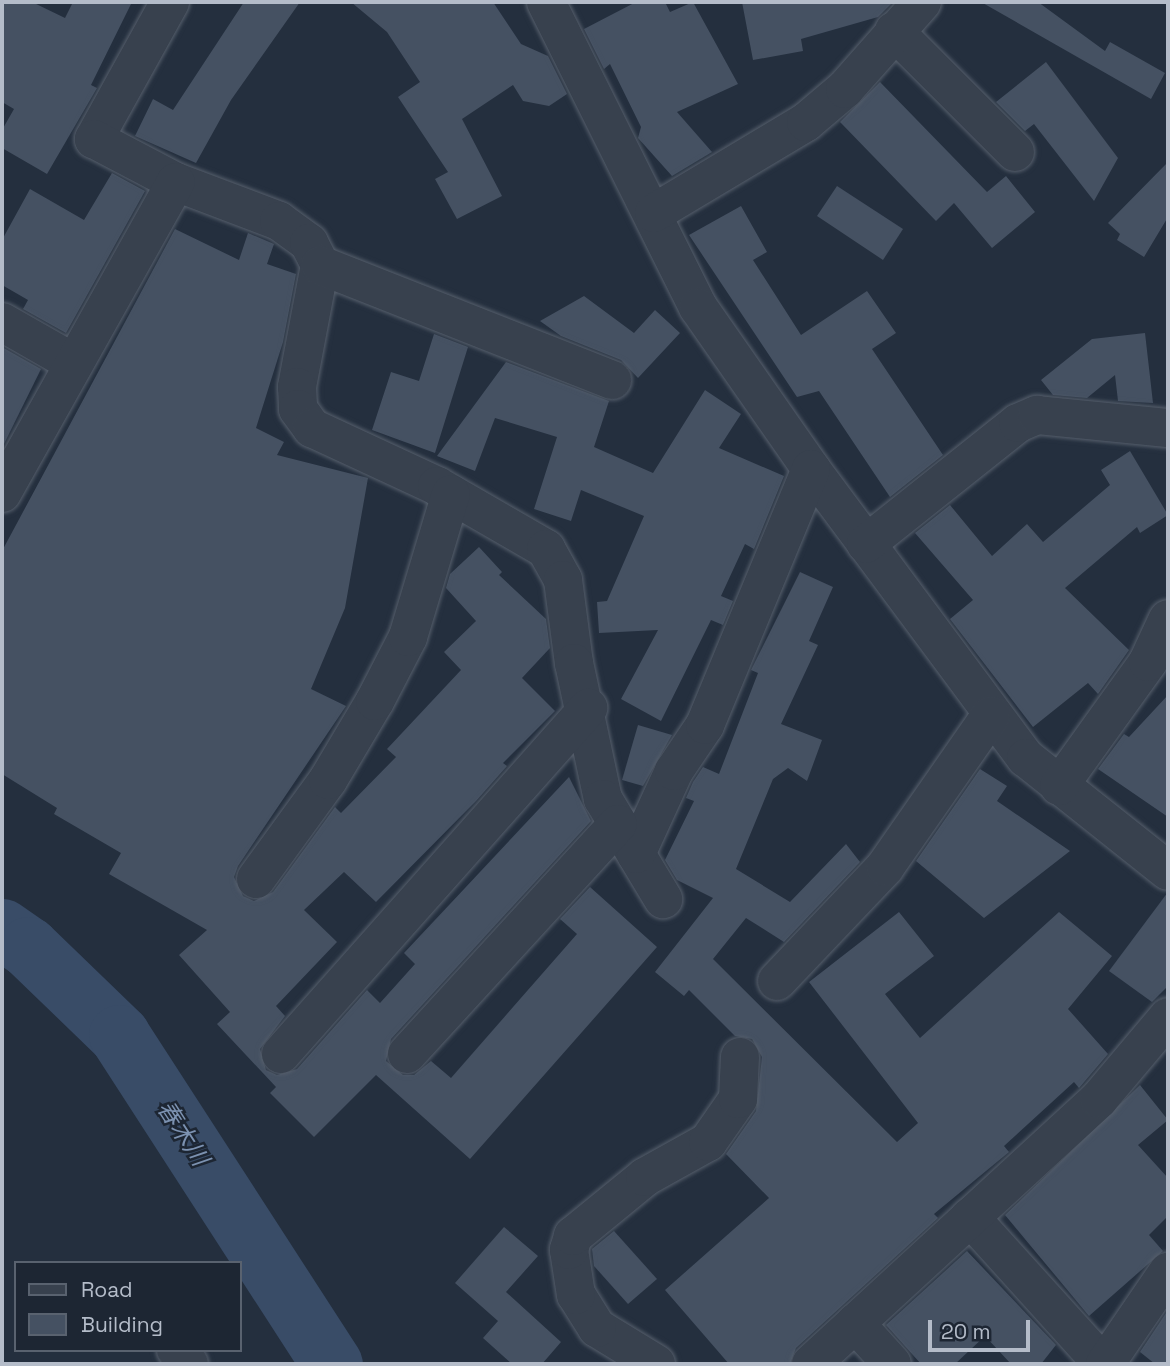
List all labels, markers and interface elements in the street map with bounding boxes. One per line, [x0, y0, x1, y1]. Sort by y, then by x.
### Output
water label: 春木川 [151, 1095, 215, 1171]
legend [14, 1261, 242, 1352]
text: Road [81, 1276, 133, 1303]
scale bar [932, 1306, 1034, 1350]
text: Building [81, 1311, 163, 1338]
text: 20 m [941, 1318, 991, 1345]

